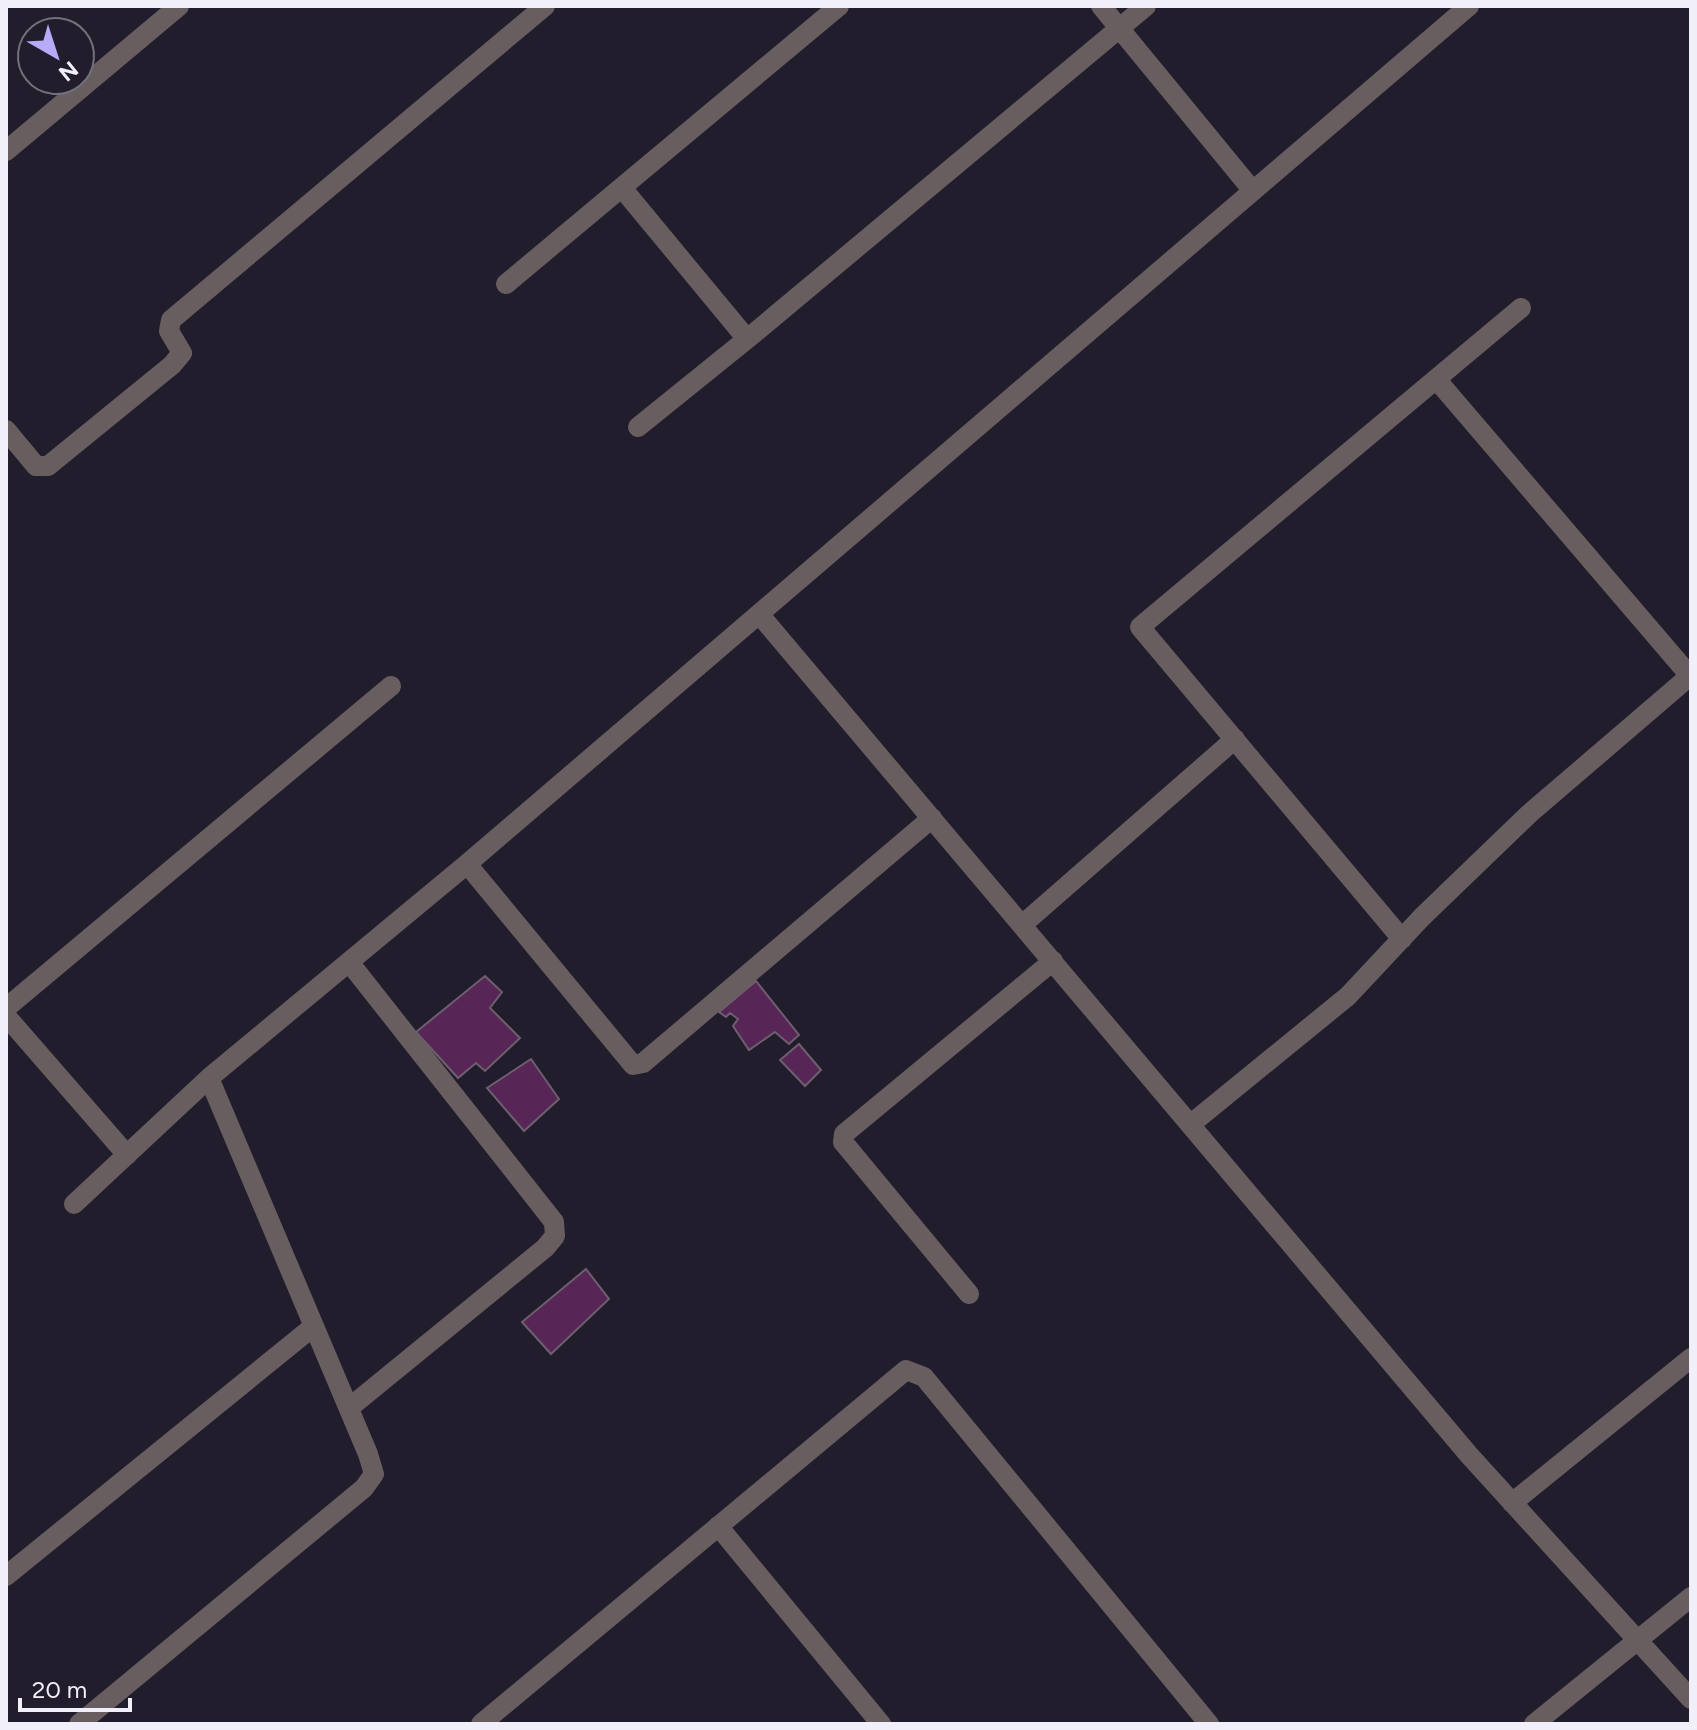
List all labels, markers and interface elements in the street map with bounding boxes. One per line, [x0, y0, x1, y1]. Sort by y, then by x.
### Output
north arrow [16, 16, 96, 96]
text: N [53, 55, 83, 87]
scale bar [20, 1662, 130, 1712]
text: 20 m [32, 1675, 87, 1704]

